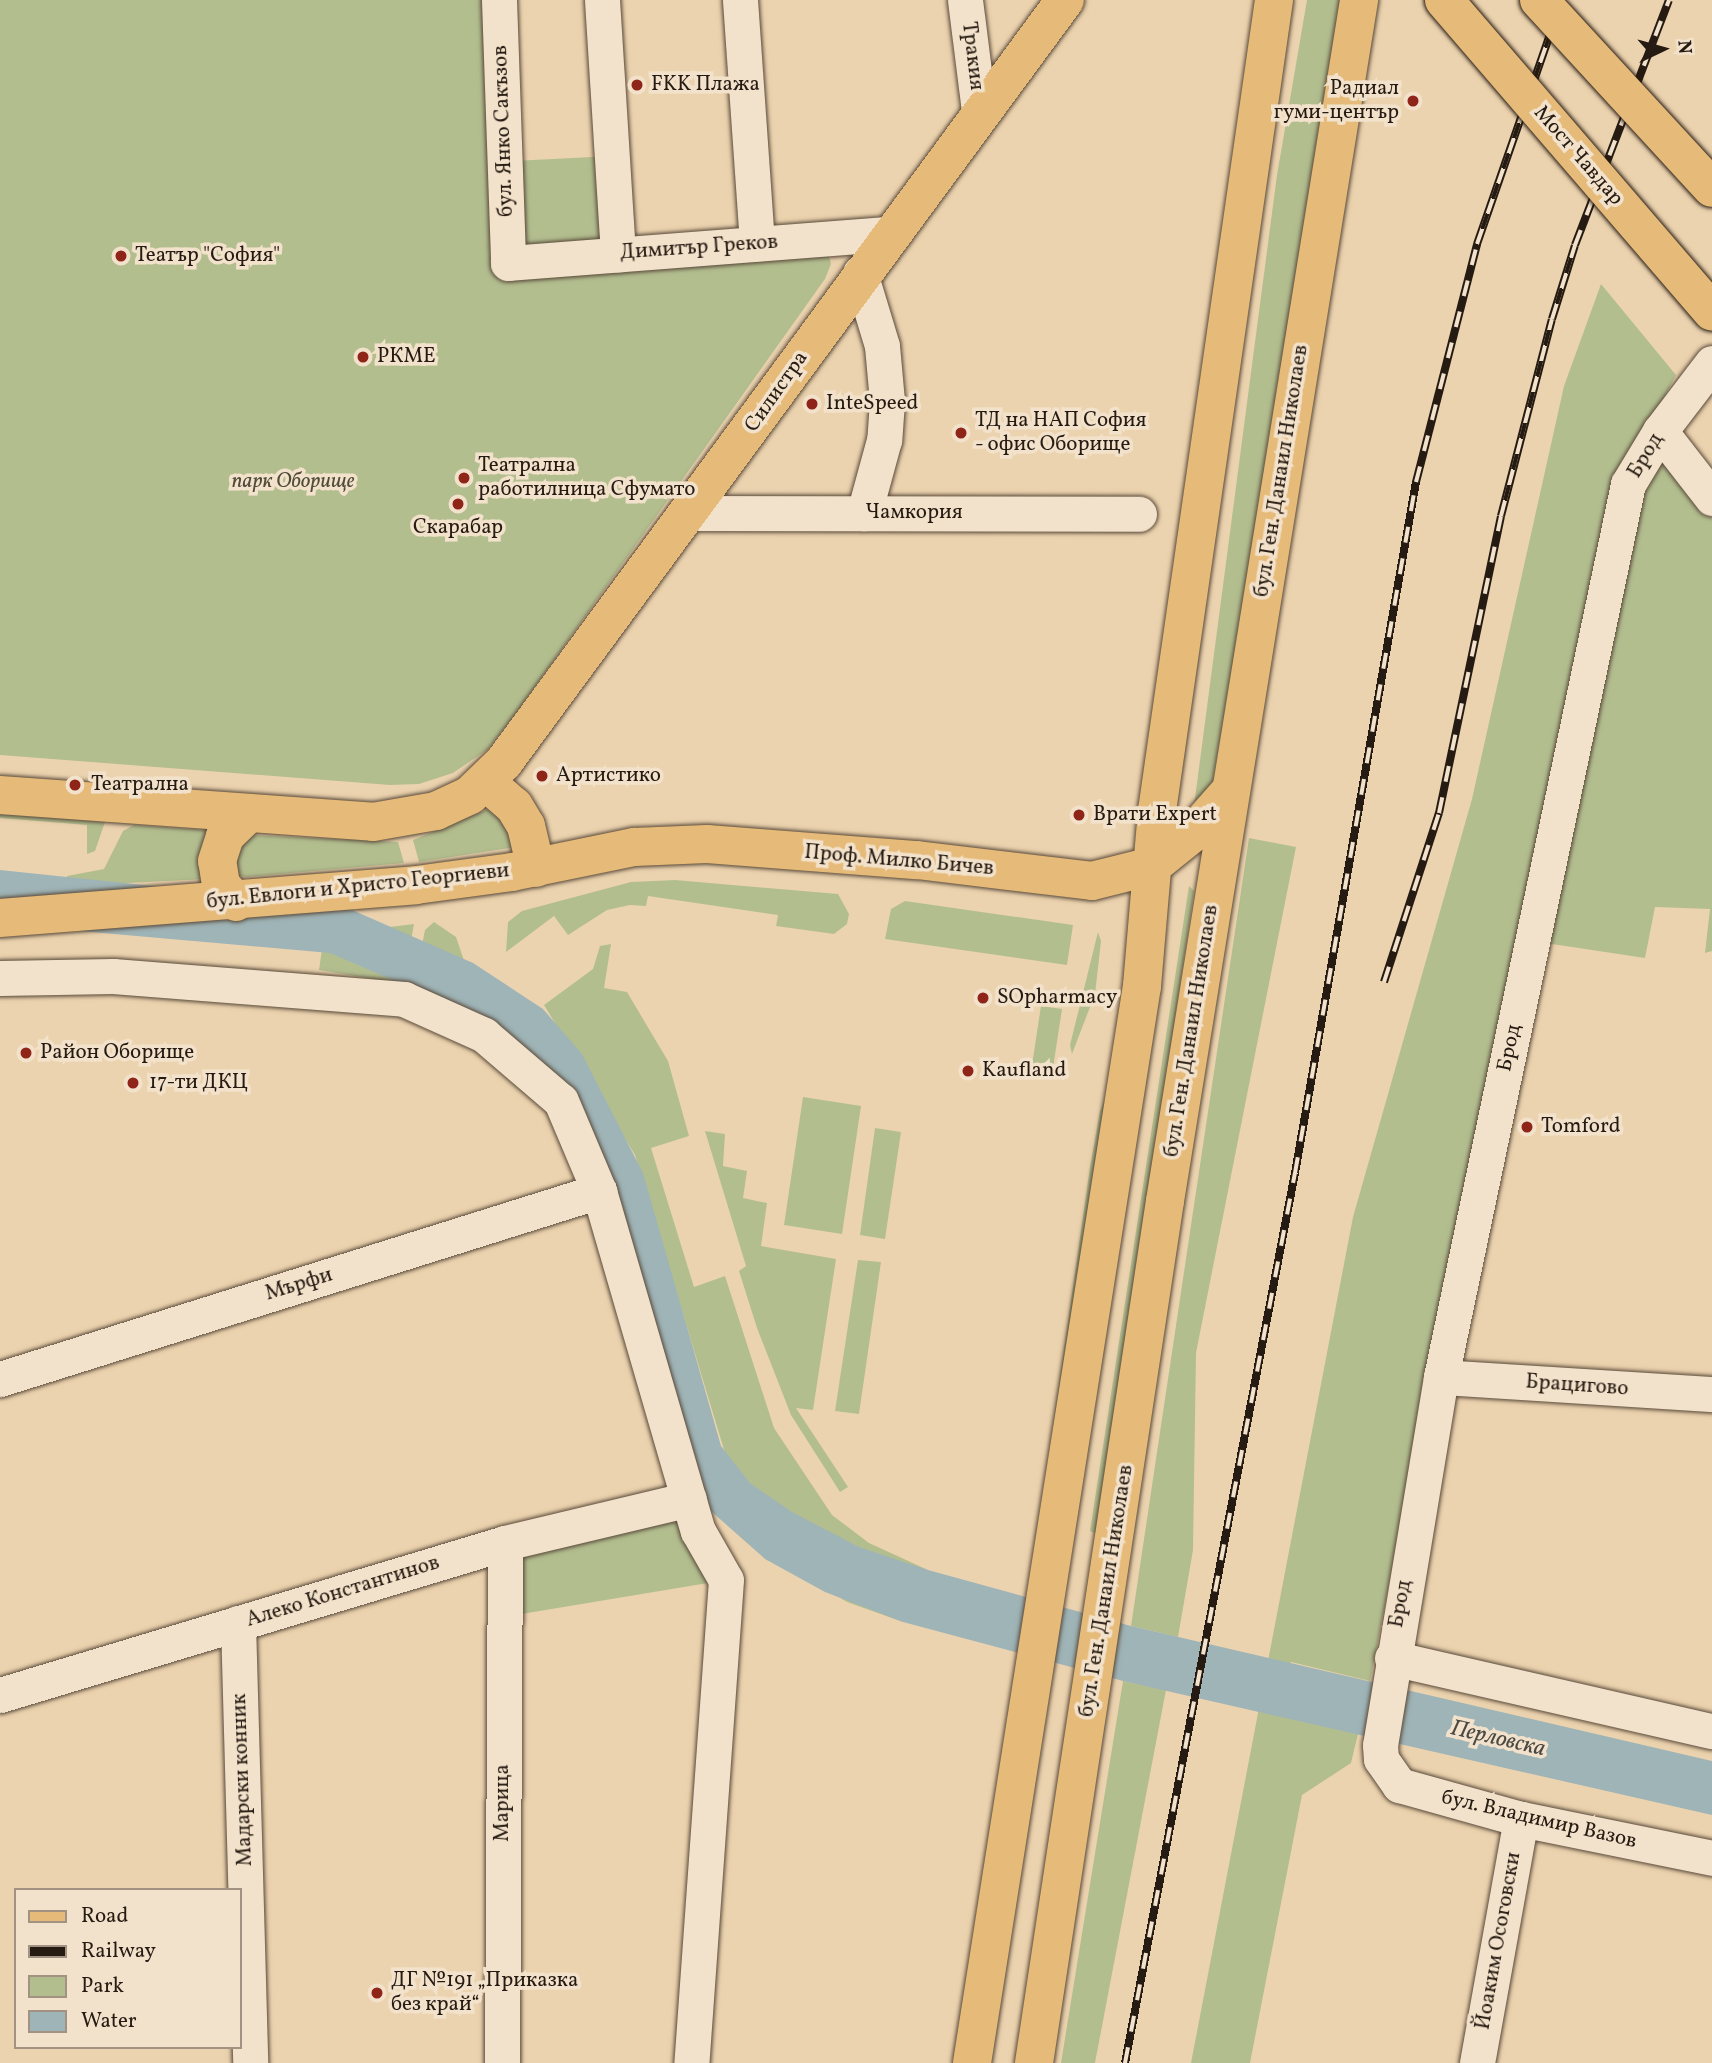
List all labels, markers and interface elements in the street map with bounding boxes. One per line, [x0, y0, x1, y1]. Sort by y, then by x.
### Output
north arrow [1628, 14, 1698, 84]
street label: Тракия [955, 20, 989, 92]
text: N [1670, 39, 1697, 55]
street label: бул. Янко Сакъзов [488, 45, 520, 217]
place label: FKK Плажа [651, 72, 760, 98]
place label: Радиал гуми-център [1274, 76, 1399, 126]
marker: FKK Плажа [629, 77, 645, 93]
marker: Радиал гуми-център [1405, 93, 1421, 109]
street label: Мост Чавдар [1528, 101, 1628, 211]
street label: Димитър Греков [619, 230, 779, 266]
place label: Театър "София" [135, 243, 280, 269]
marker: Театър "София" [113, 248, 129, 264]
street label: бул. Ген. Данаил Николаев [1250, 343, 1314, 599]
place label: РКМЕ [377, 344, 436, 370]
street label: Силистра [740, 347, 814, 437]
marker: РКМЕ [355, 349, 371, 365]
place label: InteSpeed [826, 391, 918, 417]
marker: InteSpeed [804, 396, 820, 412]
place label: ТД на НАП София - офис Оборище [975, 408, 1147, 458]
marker: ТД на НАП София - офис Оборище [953, 425, 969, 441]
street label: Брод [1623, 429, 1669, 483]
place label: Театрална работилница Сфумато [478, 453, 695, 503]
park label: парк Оборище [232, 469, 354, 495]
marker: Театрална работилница Сфумато [456, 470, 472, 486]
marker: Скарабар [450, 496, 466, 512]
street label: Чамкория [865, 500, 963, 526]
place label: Скарабар [413, 515, 503, 541]
place label: Артистико [556, 763, 661, 789]
marker: Артистико [534, 768, 550, 784]
place label: Театрална [91, 772, 189, 798]
marker: Театрална [65, 775, 85, 795]
place label: Врати Expert [1093, 802, 1217, 828]
marker: Врати Expert [1071, 807, 1087, 823]
street label: Проф. Милко Бичев [803, 840, 995, 882]
street label: бул. Евлоги и Христо Георгиеви [205, 859, 511, 915]
street label: бул. Ген. Данаил Николаев [1160, 903, 1224, 1159]
place label: SOpharmacy [997, 985, 1117, 1011]
marker: SOpharmacy [975, 990, 991, 1006]
street label: Брод [1493, 1022, 1527, 1074]
place label: Район Оборище [40, 1040, 194, 1066]
marker: Район Оборище [18, 1045, 34, 1061]
place label: Kaufland [982, 1058, 1066, 1084]
marker: Kaufland [960, 1063, 976, 1079]
place label: 17-ти ДКЦ [149, 1070, 248, 1096]
marker: 17-ти ДКЦ [123, 1073, 143, 1093]
place label: Tomford [1541, 1114, 1621, 1140]
marker: Tomford [1519, 1119, 1535, 1135]
street label: Мърфи [262, 1263, 336, 1307]
street label: Брацигово [1525, 1370, 1629, 1402]
street label: бул. Ген. Данаил Николаев [1075, 1463, 1139, 1719]
street label: Алеко Константинов [243, 1551, 443, 1633]
street label: Брод [1384, 1578, 1418, 1630]
street label: Мадарски конник [227, 1693, 259, 1867]
water label: Перловска [1448, 1715, 1548, 1763]
street label: Марица [490, 1764, 516, 1842]
street label: бул. Владимир Вазов [1439, 1785, 1639, 1855]
street label: Йоаким Осоговски [1471, 1850, 1527, 2032]
legend [14, 1888, 242, 2049]
text: Road [81, 1902, 128, 1931]
text: Railway [81, 1937, 156, 1966]
place label: ДГ №191 „Приказка без край“ [391, 1968, 579, 2018]
text: Park [81, 1972, 124, 2001]
marker: ДГ №191 „Приказка без край“ [369, 1985, 385, 2001]
text: Water [81, 2007, 137, 2036]

